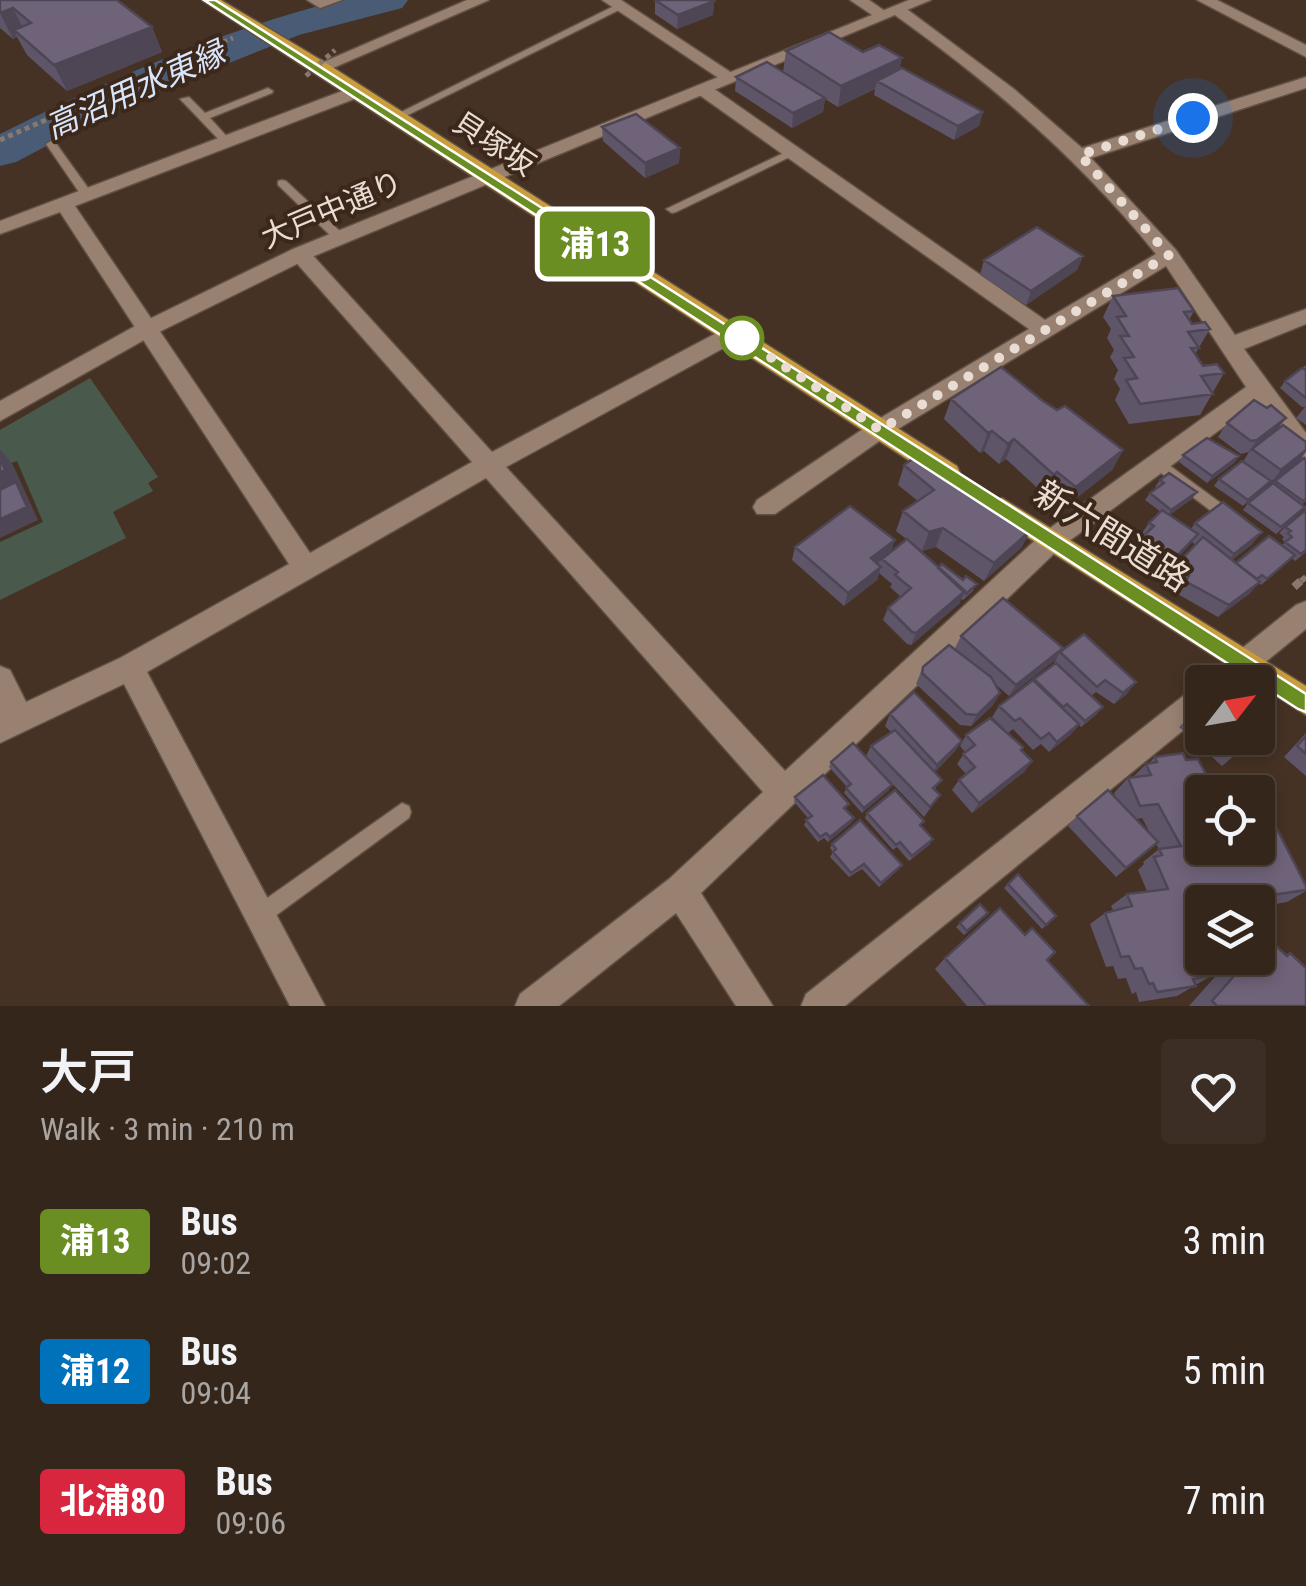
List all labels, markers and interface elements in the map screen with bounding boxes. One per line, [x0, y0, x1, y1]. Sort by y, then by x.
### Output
water label: 高沼用水東縁 [40, 32, 233, 146]
your location [1168, 93, 1218, 143]
street label: 貝塚坂 [447, 104, 542, 183]
street label: 大戸中通り [256, 164, 408, 255]
line badge: 浦13 [538, 212, 652, 276]
text: 浦13 [560, 224, 630, 265]
unlabelled marker [721, 317, 763, 359]
street label: 新六間道路 [1027, 473, 1197, 600]
north arrow [1185, 665, 1275, 755]
map controls [1185, 665, 1275, 975]
button: locate [1185, 775, 1275, 865]
button: layers [1185, 885, 1275, 975]
button: heart [1161, 1039, 1266, 1144]
text: 大戸 [40, 1044, 136, 1101]
text: Walk · 3 min · 210 m [40, 1110, 295, 1148]
text: Bus [180, 1200, 238, 1244]
text: 3 min [1183, 1219, 1266, 1263]
text: 浦13 [60, 1221, 130, 1262]
text: 09:02 [180, 1244, 251, 1282]
text: Bus [180, 1330, 238, 1374]
text: 5 min [1183, 1349, 1266, 1393]
text: 浦12 [60, 1351, 130, 1392]
text: 09:04 [180, 1374, 251, 1412]
text: Bus [215, 1460, 273, 1504]
text: 7 min [1183, 1479, 1266, 1523]
text: 北浦80 [60, 1481, 165, 1522]
text: 09:06 [215, 1504, 286, 1542]

